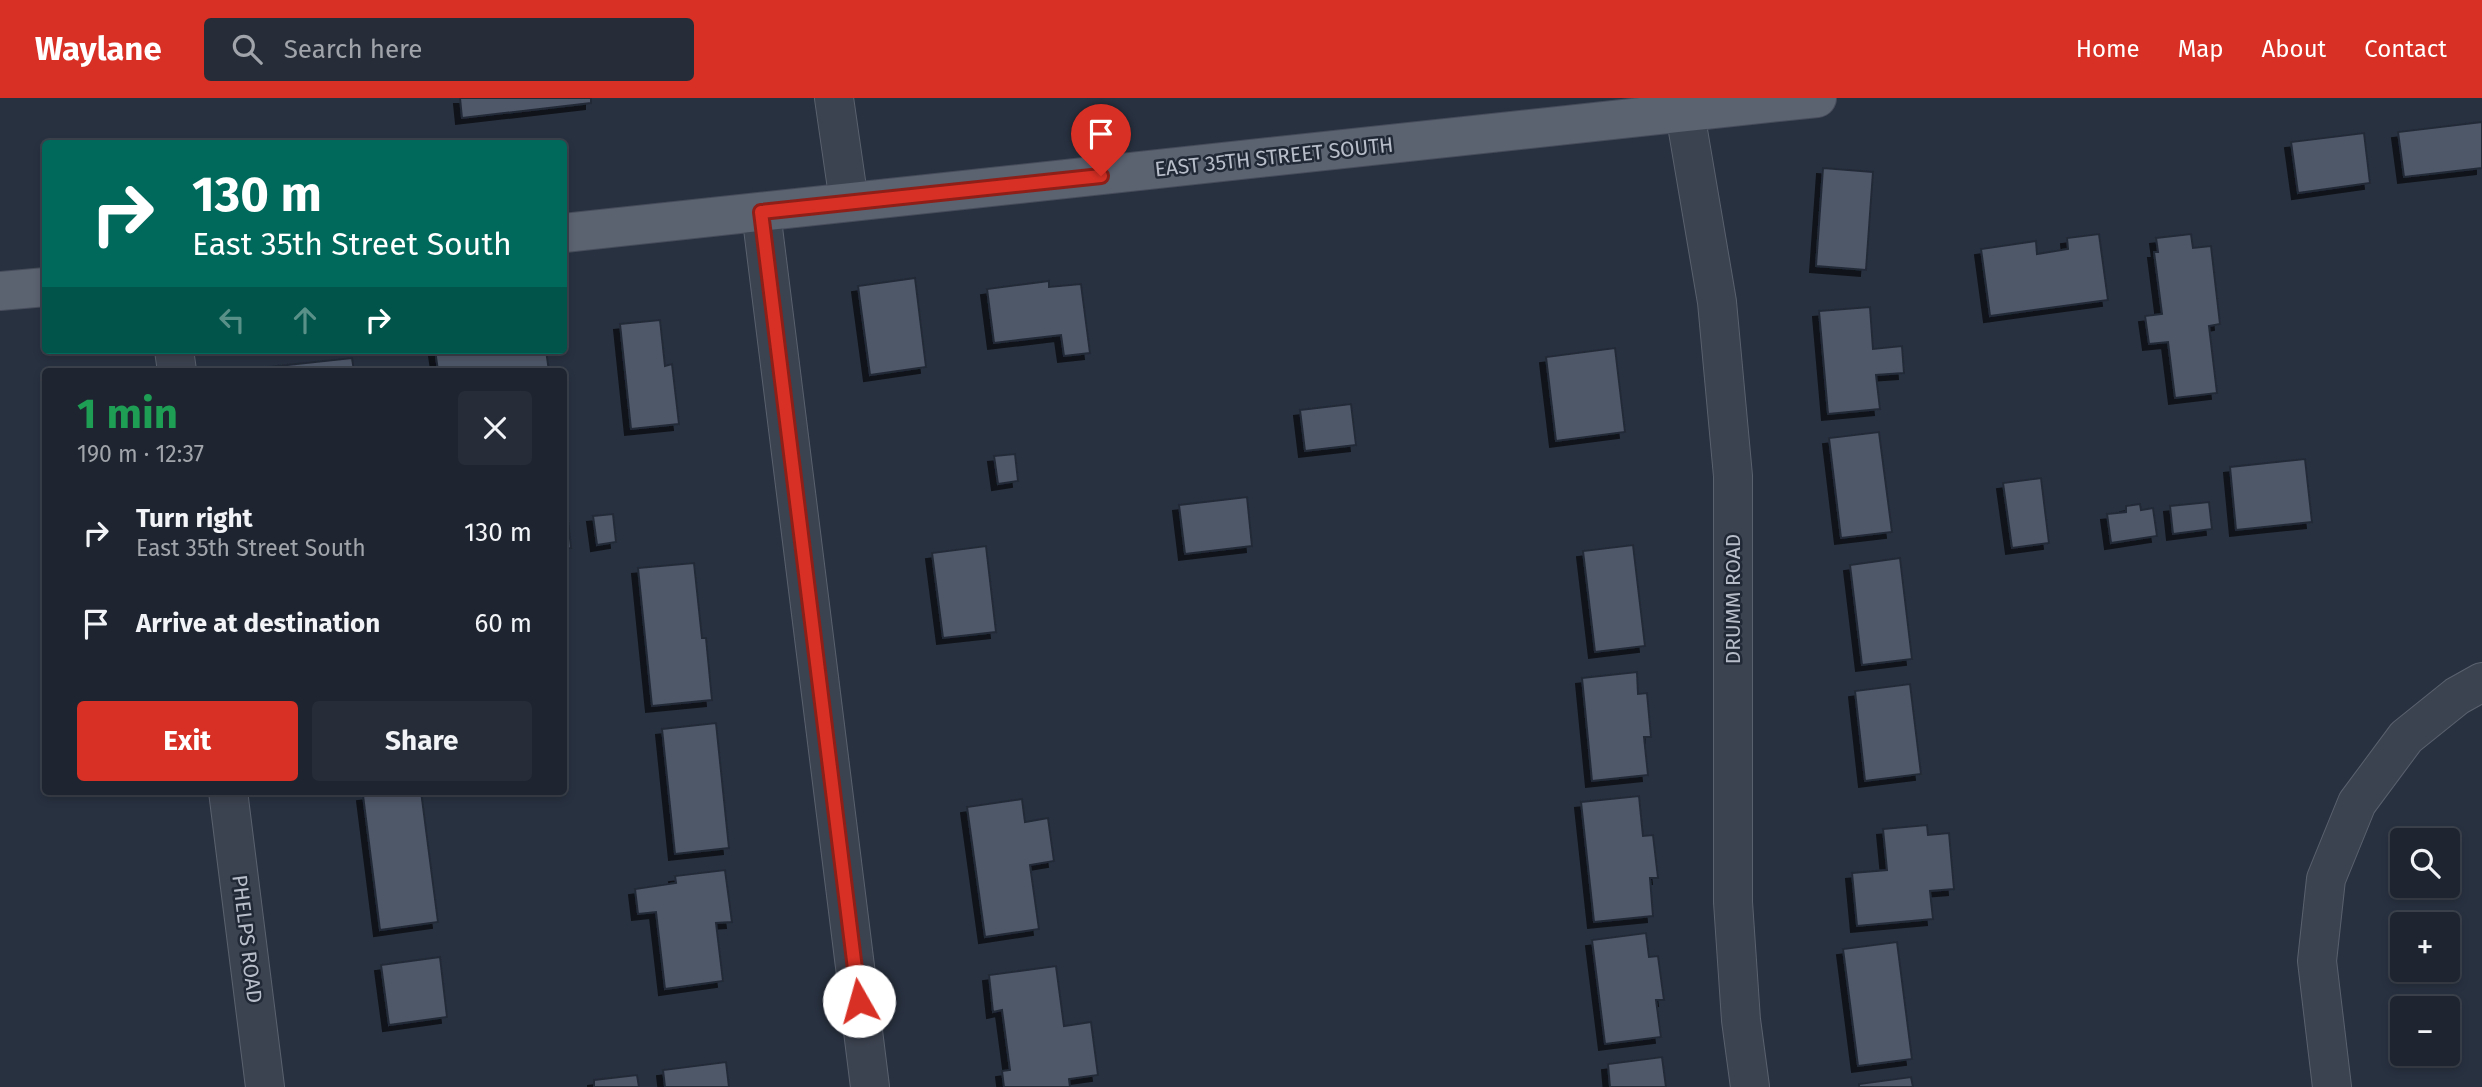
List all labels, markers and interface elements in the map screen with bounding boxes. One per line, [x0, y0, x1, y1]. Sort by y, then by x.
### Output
search box [204, 18, 694, 81]
text: Waylane [35, 29, 162, 69]
icon: search [228, 30, 266, 68]
text: Search here [284, 34, 423, 65]
text: Home [2076, 35, 2140, 63]
text: Map [2178, 35, 2224, 63]
text: About [2262, 35, 2326, 63]
text: Contact [2364, 35, 2447, 63]
pin [1071, 104, 1131, 176]
icon: arrive [1082, 115, 1120, 153]
street label: EAST 35TH STREET SOUTH [1153, 132, 1395, 182]
text: 130 m [192, 165, 322, 224]
icon: right [77, 168, 168, 259]
text: East 35th Street South [192, 225, 512, 263]
icon: left [213, 301, 251, 339]
icon: ahead [286, 301, 324, 339]
icon: right [359, 301, 397, 339]
text: 1 min [77, 389, 178, 439]
button: close [458, 391, 532, 465]
text: 190 m · 12:37 [77, 440, 204, 468]
text: Turn right [136, 503, 253, 534]
icon: right [77, 514, 115, 552]
text: 130 m [464, 517, 532, 548]
text: East 35th Street South [136, 534, 366, 562]
street label: DRUMM ROAD [1720, 534, 1746, 664]
icon: arrive [77, 605, 115, 643]
text: Arrive at destination [136, 608, 380, 639]
text: 60 m [474, 608, 532, 639]
button: Exit [77, 701, 298, 781]
button: Share [312, 701, 532, 781]
map controls [2390, 828, 2460, 1066]
button: search [2390, 828, 2460, 898]
street label: PHELPS ROAD [226, 873, 268, 1005]
button: + [2390, 912, 2460, 982]
position arrow [822, 964, 896, 1038]
button: − [2390, 996, 2460, 1066]

